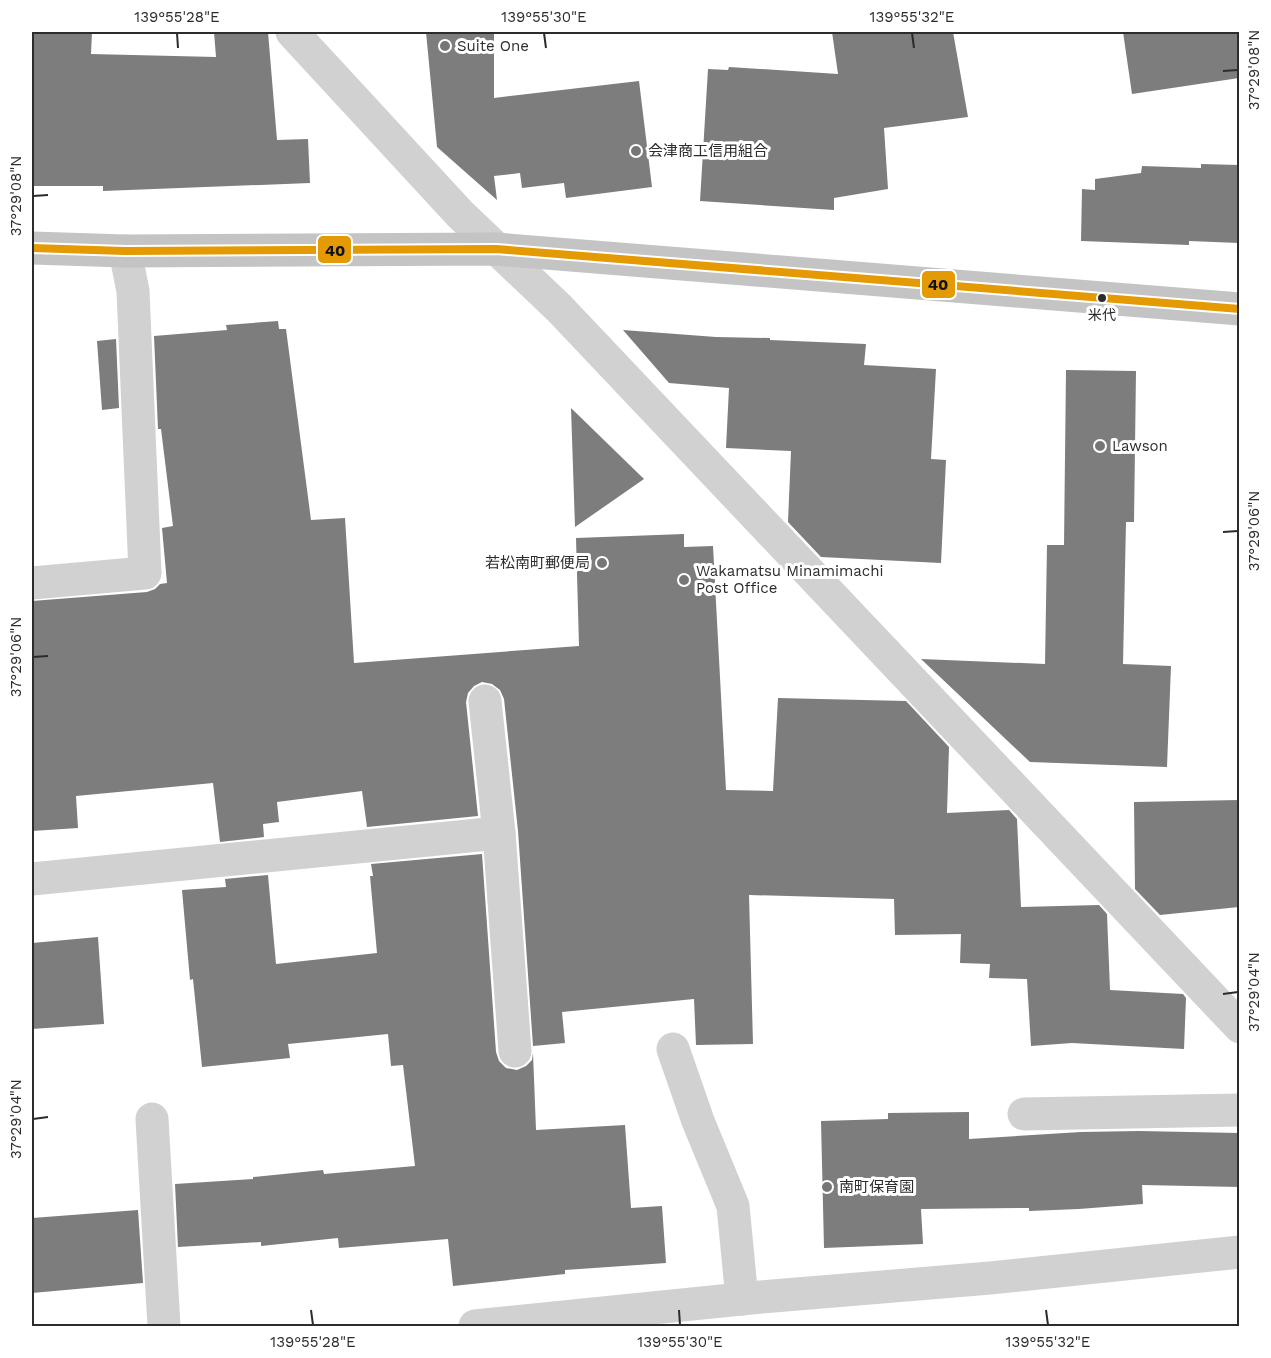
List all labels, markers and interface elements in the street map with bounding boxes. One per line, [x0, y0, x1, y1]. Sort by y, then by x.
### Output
text: 139°55'28"E [134, 8, 220, 26]
text: 139°55'30"E [501, 8, 587, 26]
text: 139°55'32"E [870, 8, 954, 26]
text: 37°29'08"N [1245, 30, 1263, 110]
place label: Suite One [457, 37, 529, 55]
marker: Suite One [438, 39, 452, 53]
place label: 会津商工信用組合 [648, 142, 768, 160]
marker: 会津商工信用組合 [629, 144, 643, 158]
text: 37°29'08"N [7, 156, 25, 236]
line badge: 40 [317, 235, 352, 264]
text: 40 [325, 241, 345, 260]
line badge: 40 [921, 270, 956, 299]
text: 40 [928, 275, 948, 294]
marker: 米代 [1096, 292, 1108, 304]
place label: 米代 [1088, 307, 1116, 323]
place label: Lawson [1112, 437, 1168, 455]
marker: Lawson [1093, 439, 1107, 453]
text: 37°29'06"N [1245, 491, 1263, 571]
place label: 若松南町郵便局 [485, 554, 590, 572]
marker: 若松南町郵便局 [595, 556, 609, 570]
place label: Wakamatsu Minamimachi Post Office [696, 562, 884, 597]
marker: Wakamatsu Minamimachi Post Office [677, 573, 691, 587]
text: 37°29'06"N [7, 617, 25, 697]
text: 37°29'04"N [1245, 952, 1263, 1032]
text: 37°29'04"N [7, 1079, 25, 1159]
place label: 南町保育園 [839, 1178, 914, 1196]
marker: 南町保育園 [820, 1180, 834, 1194]
text: 139°55'28"E [270, 1333, 356, 1351]
text: 139°55'30"E [637, 1333, 723, 1351]
text: 139°55'32"E [1006, 1333, 1090, 1351]

